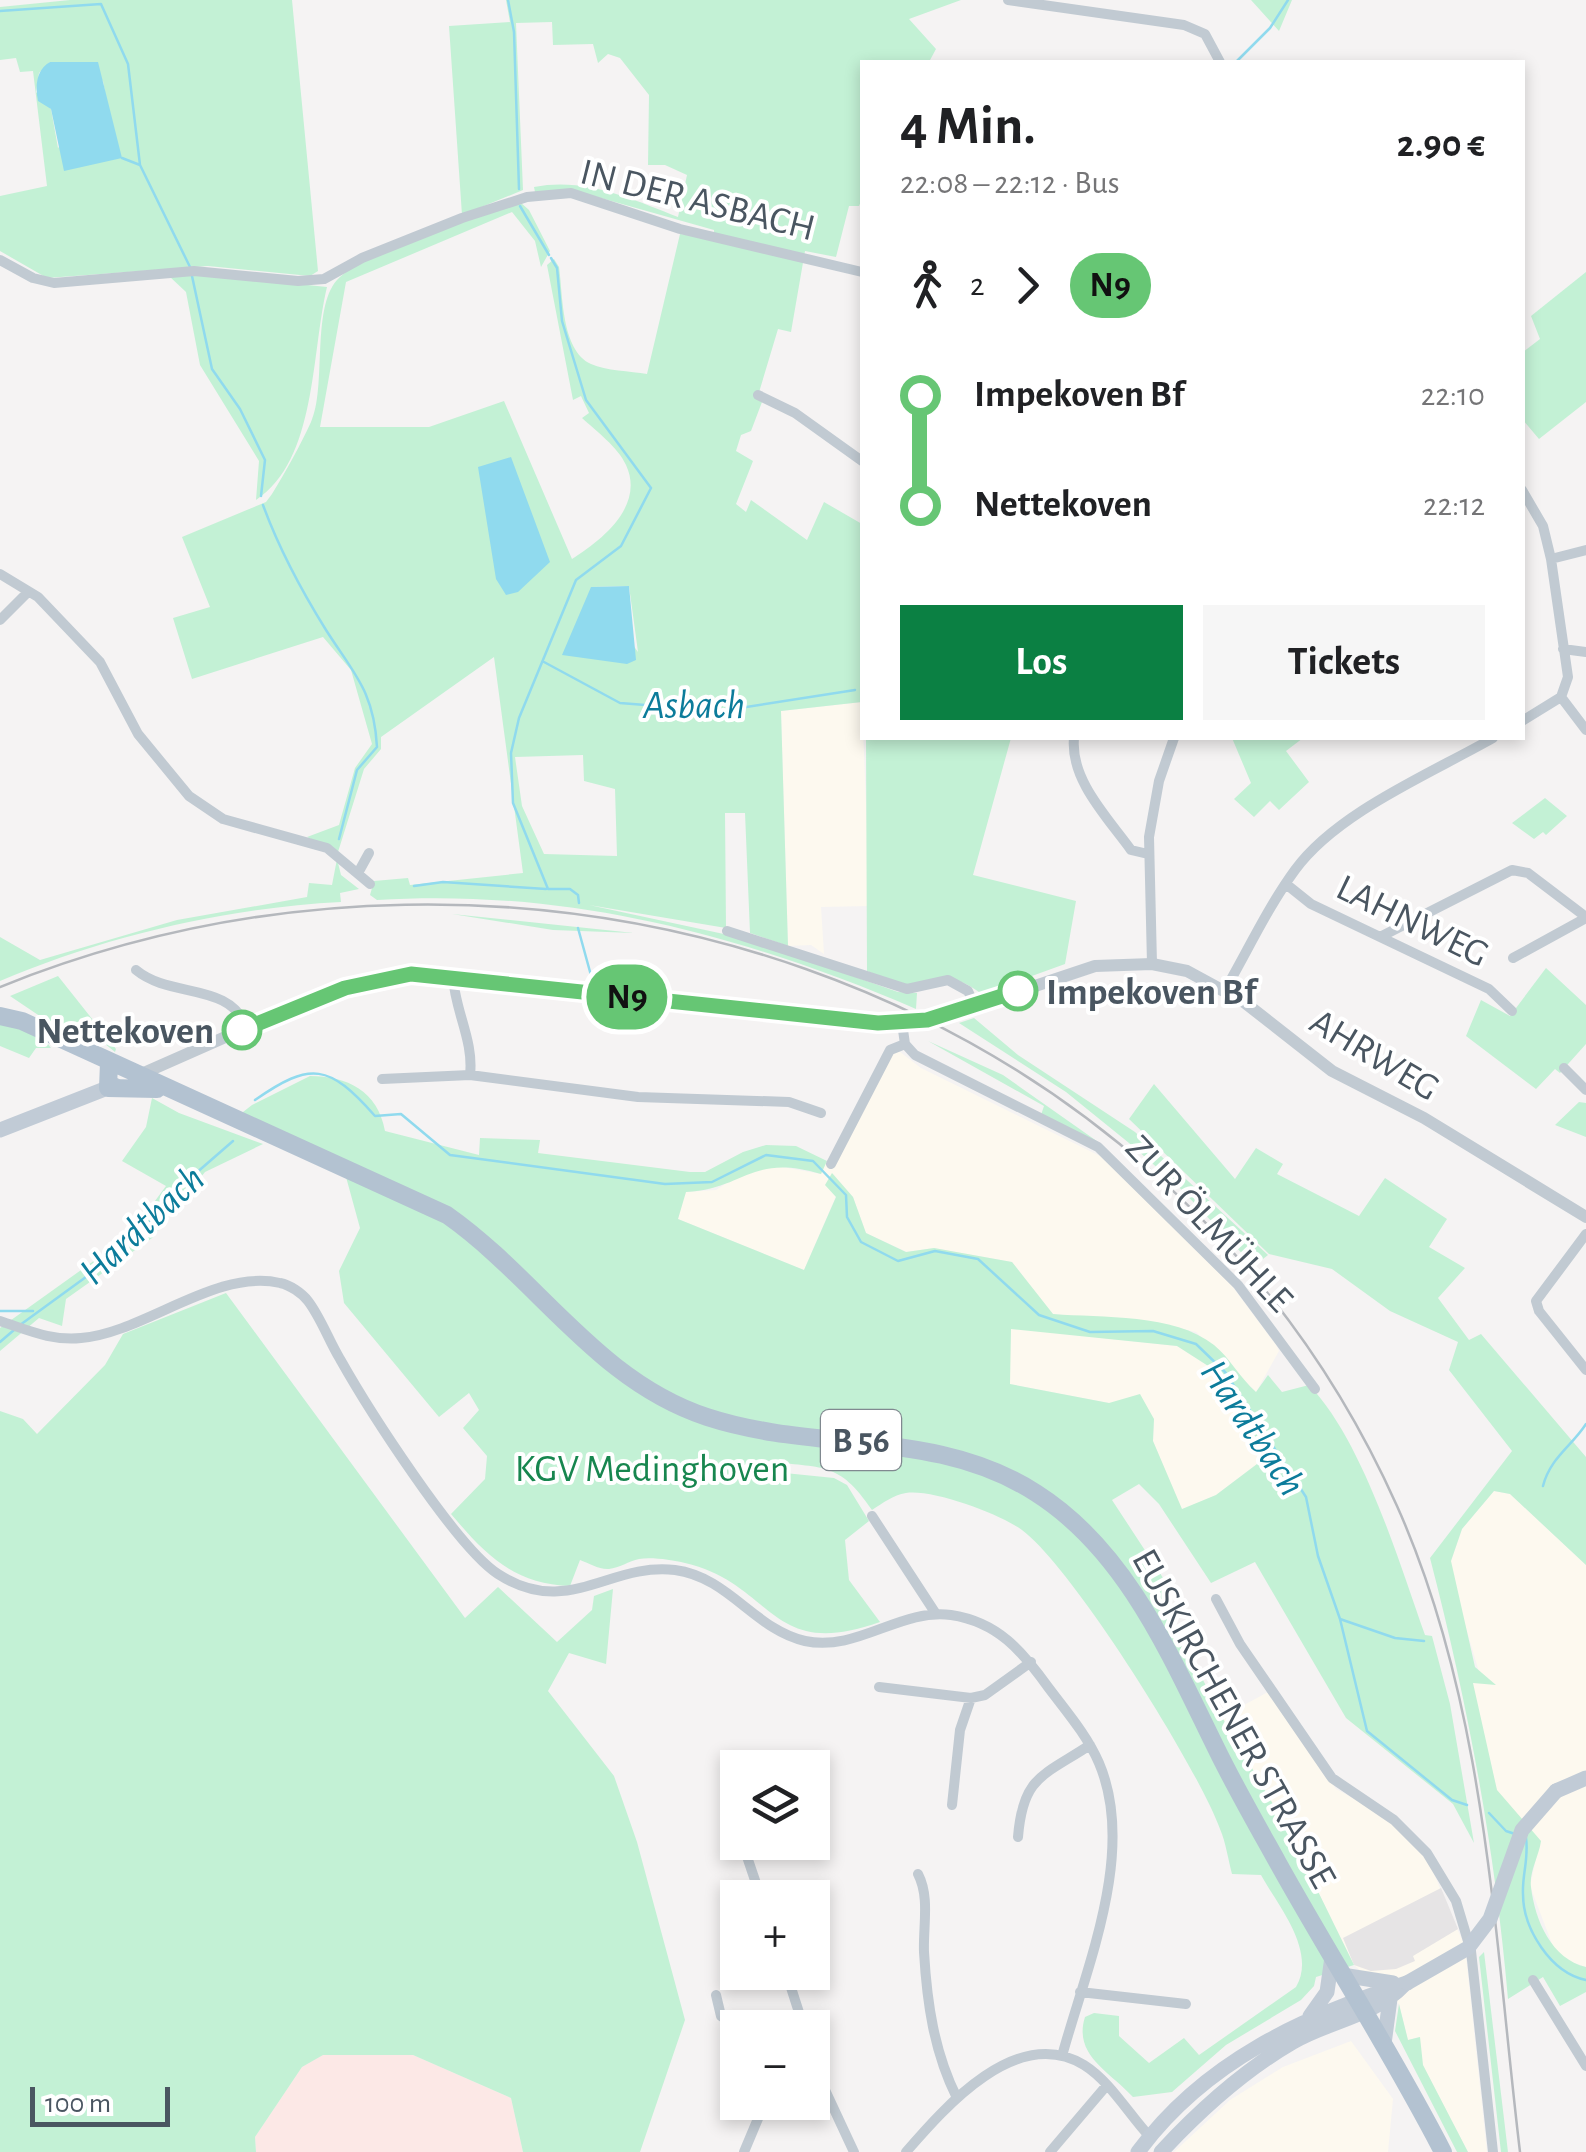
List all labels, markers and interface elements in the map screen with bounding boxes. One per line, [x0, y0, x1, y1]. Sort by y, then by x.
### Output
text: 4 Min. [900, 99, 1036, 154]
text: 2.90 € [1397, 126, 1485, 164]
street label: IN DER ASBACH [576, 153, 819, 248]
text: 22:08 – 22:12 · Bus [900, 167, 1120, 199]
icon: walk [900, 258, 955, 313]
icon: forward [1000, 258, 1055, 313]
text: N9 [1090, 268, 1131, 303]
text: 2 [970, 269, 985, 301]
text: Impekoven Bf [974, 376, 1184, 414]
text: 22:10 [1421, 379, 1485, 411]
text: Nettekoven [974, 486, 1152, 524]
text: 22:12 [1423, 489, 1485, 521]
button: Los [900, 605, 1183, 720]
button: Tickets [1203, 605, 1485, 720]
water label: Asbach [642, 686, 745, 726]
street label: LAHNWEG [1330, 869, 1494, 975]
line badge: N9 [582, 964, 672, 1030]
marker: Impekoven Bf [999, 972, 1037, 1010]
place label: Impekoven Bf [1046, 974, 1259, 1012]
text: N9 [606, 980, 648, 1015]
street label: AHRWEG [1303, 1003, 1445, 1109]
marker: Nettekoven [223, 1011, 261, 1049]
place label: Nettekoven [36, 1013, 214, 1051]
street label: ZUR ÖLMÜHLE [1118, 1127, 1301, 1320]
water label: Hardtbach [72, 1158, 212, 1293]
water label: Hardtbach [1193, 1353, 1312, 1503]
road number: B 56 [821, 1410, 901, 1470]
park label: KGV Medinghoven [515, 1451, 789, 1489]
street label: EUSKIRCHENER STRASSE [1124, 1543, 1342, 1895]
map controls [720, 1750, 830, 2120]
button: layers [720, 1750, 830, 1860]
button: + [720, 1880, 830, 1990]
button: − [720, 2010, 830, 2120]
scale bar [30, 2082, 170, 2126]
text: 100 m [45, 2090, 111, 2118]

